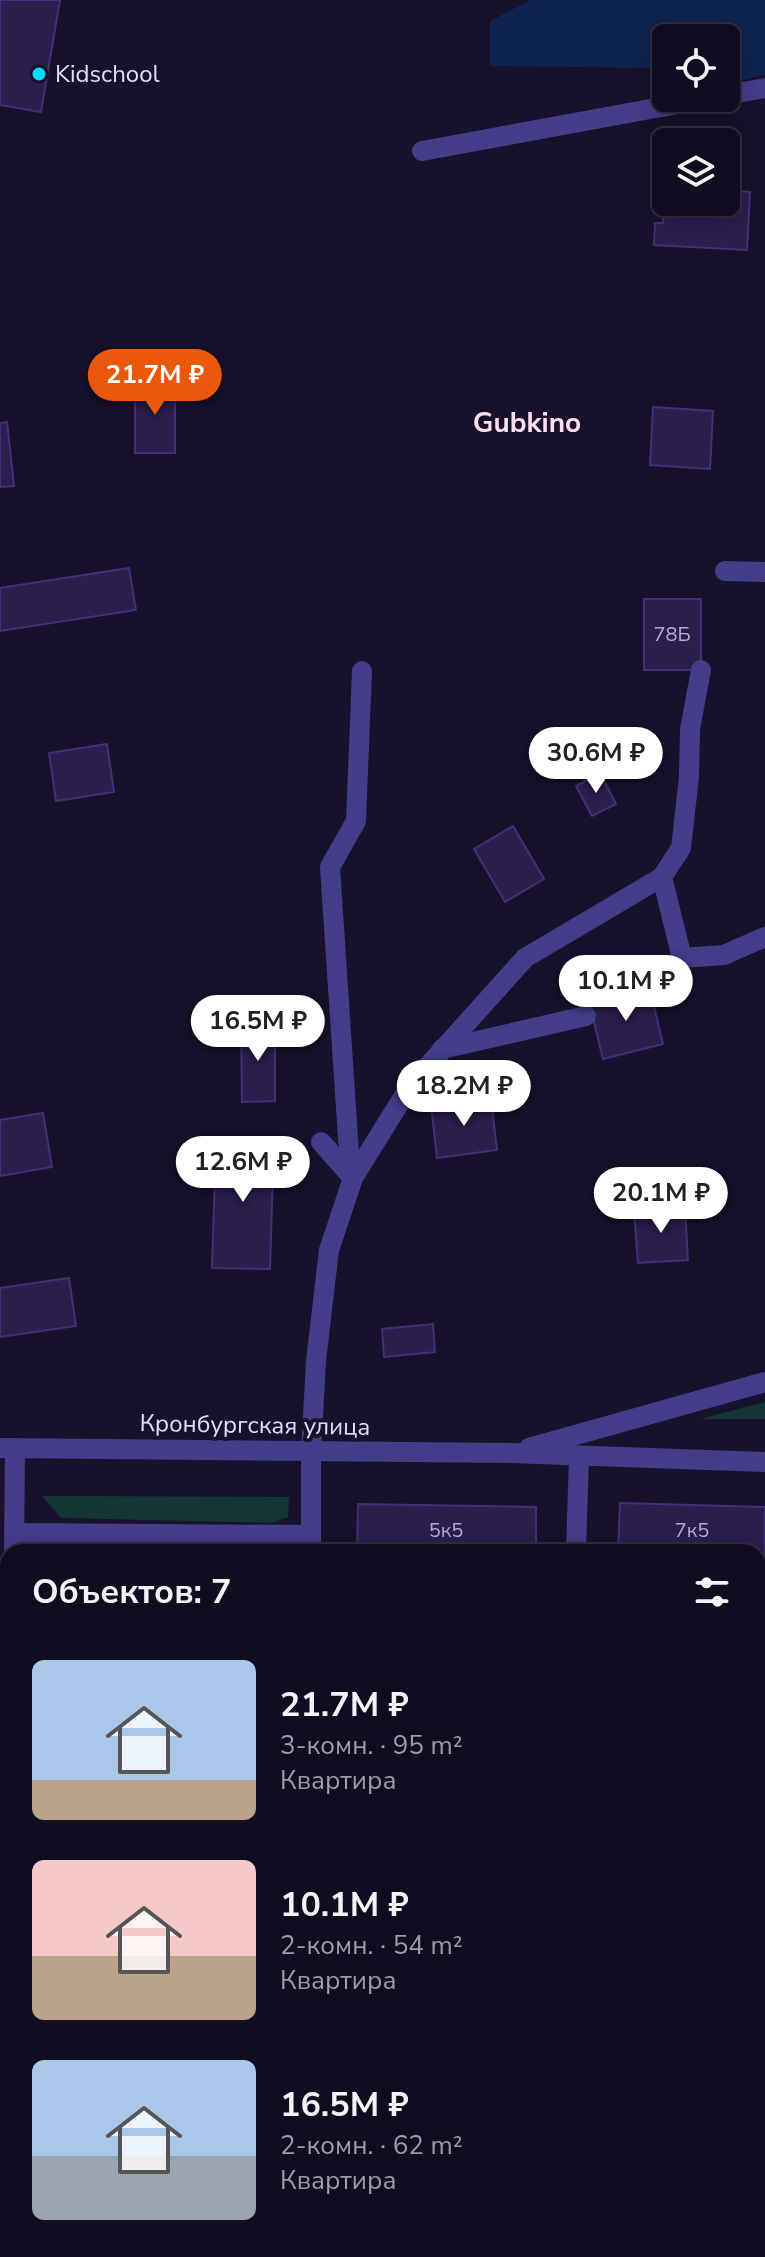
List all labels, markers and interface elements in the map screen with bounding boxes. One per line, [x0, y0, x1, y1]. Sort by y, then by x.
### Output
map controls [652, 24, 740, 216]
button: locate [652, 24, 740, 112]
place label: Kidschool [55, 58, 160, 90]
marker: Kidschool [30, 65, 48, 83]
button: layers [652, 128, 740, 216]
pin: 21.7M ₽ [81, 349, 229, 417]
text: 21.7M ₽ [106, 357, 204, 392]
district label: Gubkino [473, 404, 581, 442]
house number: 78Б [653, 621, 691, 648]
pin: 30.6M ₽ [522, 727, 670, 795]
text: 30.6M ₽ [547, 735, 645, 770]
pin: 10.1M ₽ [552, 955, 700, 1023]
text: 10.1M ₽ [577, 963, 675, 998]
pin: 16.5M ₽ [184, 995, 332, 1063]
text: 16.5M ₽ [209, 1003, 307, 1038]
pin: 18.2M ₽ [390, 1060, 538, 1128]
text: 18.2M ₽ [415, 1068, 513, 1103]
pin: 12.6M ₽ [169, 1136, 317, 1204]
text: 12.6M ₽ [194, 1144, 292, 1179]
pin: 20.1M ₽ [587, 1167, 735, 1235]
text: 20.1M ₽ [612, 1175, 710, 1210]
street label: Кронбургская улица [139, 1407, 371, 1443]
house number: 5к5 [429, 1517, 463, 1544]
house number: 7к5 [675, 1517, 709, 1544]
text: Объектов: 7 [32, 1569, 231, 1615]
icon: filters [690, 1570, 734, 1614]
text: 21.7M ₽ [280, 1682, 409, 1728]
icon: home [96, 1692, 192, 1788]
text: 3-комн. · 95 m² [280, 1728, 463, 1763]
text: Квартира [280, 1763, 396, 1798]
text: 10.1M ₽ [280, 1882, 409, 1928]
icon: home [96, 1892, 192, 1988]
text: 2-комн. · 54 m² [280, 1928, 463, 1963]
text: Квартира [280, 1963, 396, 1998]
text: 16.5M ₽ [280, 2082, 409, 2128]
icon: home [96, 2092, 192, 2188]
text: 2-комн. · 62 m² [280, 2128, 463, 2163]
text: Квартира [280, 2163, 396, 2198]

